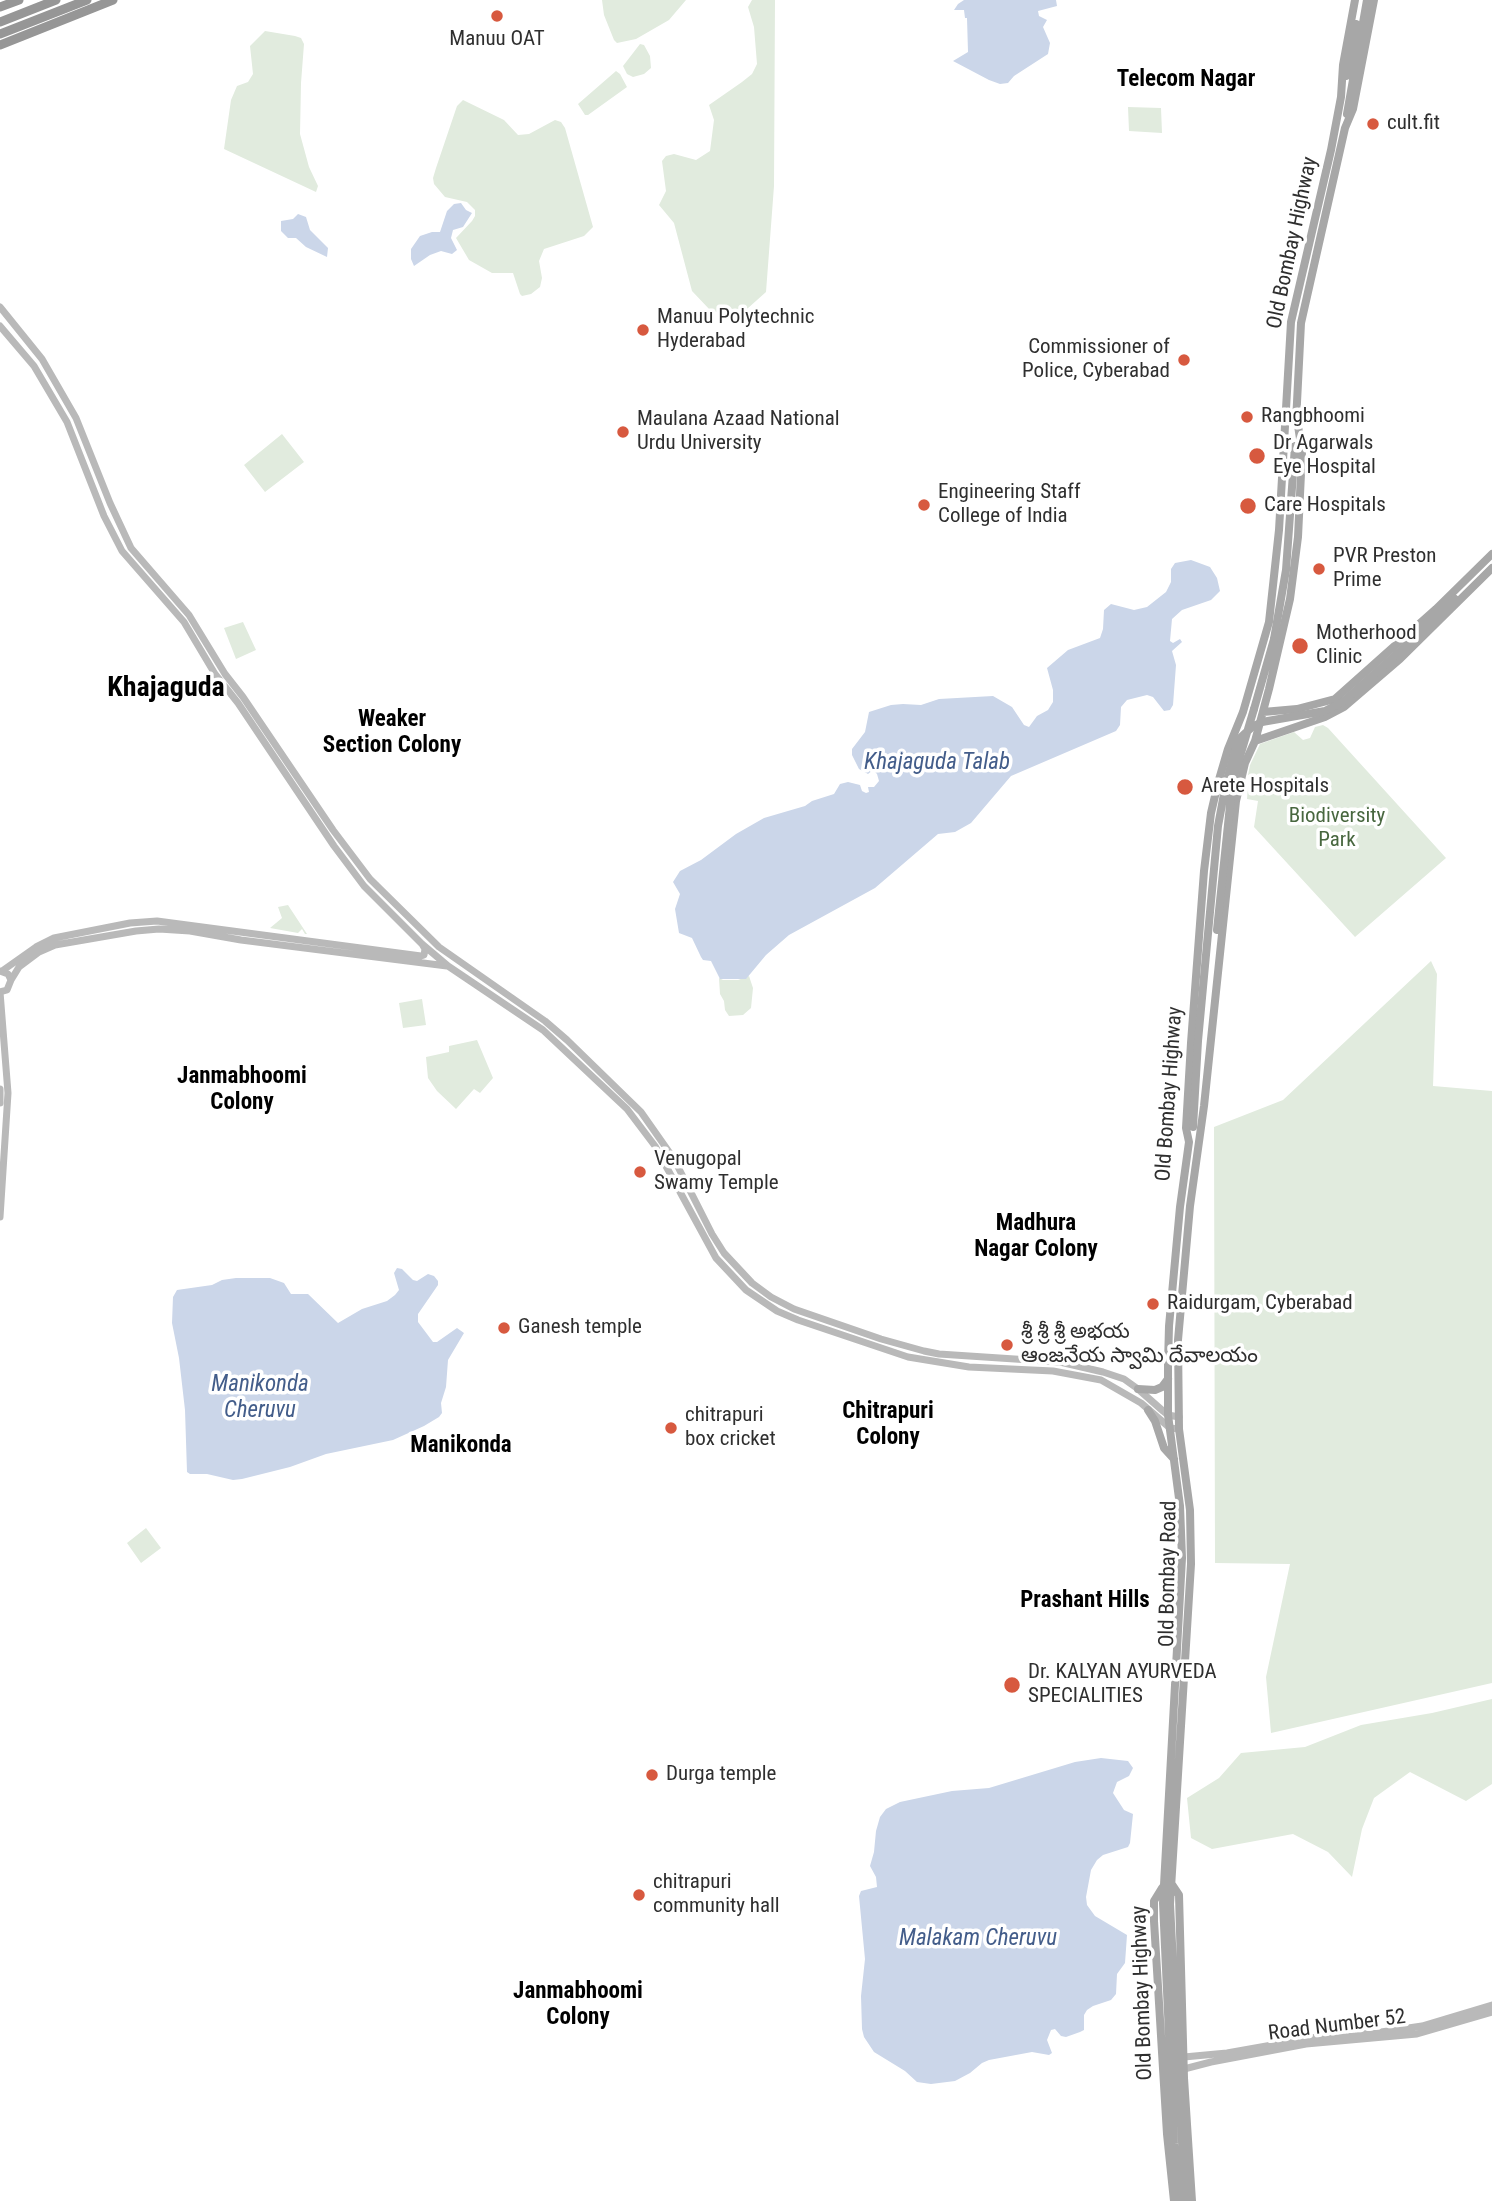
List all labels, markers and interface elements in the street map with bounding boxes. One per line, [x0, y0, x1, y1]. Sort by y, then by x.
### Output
marker: Manuu OAT [489, 8, 505, 24]
place label: Manuu OAT [449, 27, 545, 53]
district label: Telecom Nagar [1117, 66, 1255, 94]
place label: cult.fit [1387, 111, 1440, 137]
marker: cult.fit [1365, 116, 1381, 132]
street label: Old Bombay Highway [1262, 155, 1324, 331]
place label: Manuu Polytechnic Hyderabad [657, 305, 814, 355]
marker: Manuu Polytechnic Hyderabad [635, 322, 651, 338]
place label: Commissioner of Police, Cyberabad [1022, 335, 1170, 385]
marker: Commissioner of Police, Cyberabad [1176, 352, 1192, 368]
place label: Rangbhoomi [1261, 404, 1365, 430]
place label: Maulana Azaad National Urdu University [637, 407, 840, 457]
marker: Rangbhoomi [1239, 409, 1255, 425]
marker: Maulana Azaad National Urdu University [615, 424, 631, 440]
place label: Dr Agarwals Eye Hospital [1273, 431, 1376, 481]
marker: Dr Agarwals Eye Hospital [1247, 446, 1267, 466]
place label: Engineering Staff College of India [938, 480, 1081, 530]
place label: Care Hospitals [1264, 493, 1386, 519]
marker: Care Hospitals [1238, 496, 1258, 516]
marker: Engineering Staff College of India [916, 497, 932, 513]
place label: PVR Preston Prime [1333, 544, 1436, 594]
marker: PVR Preston Prime [1311, 561, 1327, 577]
place label: Motherhood Clinic [1316, 621, 1417, 671]
marker: Motherhood Clinic [1290, 636, 1310, 656]
district label: Khajaguda [107, 672, 225, 706]
district label: Weaker Section Colony [323, 706, 461, 760]
water label: Khajaguda Talab [864, 749, 1010, 777]
place label: Arete Hospitals [1201, 774, 1329, 800]
marker: Arete Hospitals [1175, 777, 1195, 797]
park label: Biodiversity Park [1289, 804, 1385, 854]
street label: Old Bombay Highway [1151, 1006, 1189, 1182]
district label: Janmabhoomi Colony [177, 1063, 307, 1117]
place label: Venugopal Swamy Temple [654, 1147, 779, 1197]
marker: Venugopal Swamy Temple [632, 1164, 648, 1180]
district label: Madhura Nagar Colony [974, 1210, 1098, 1264]
place label: Raidurgam, Cyberabad [1167, 1291, 1353, 1317]
marker: Raidurgam, Cyberabad [1145, 1296, 1161, 1312]
place label: Ganesh temple [518, 1315, 642, 1341]
marker: Ganesh temple [496, 1320, 512, 1336]
place label: శ్రీ శ్రీ శ్రీ అభయ ఆంజనేయ స్వామి దేవాలయం [1021, 1320, 1258, 1370]
marker: శ్రీ శ్రీ శ్రీ అభయ ఆంజనేయ స్వామి దేవాలయం [999, 1337, 1015, 1353]
water label: Manikonda Cheruvu [211, 1371, 309, 1425]
district label: Chitrapuri Colony [842, 1398, 934, 1452]
place label: chitrapuri box cricket [685, 1403, 776, 1453]
marker: chitrapuri box cricket [663, 1420, 679, 1436]
district label: Manikonda [410, 1432, 512, 1460]
street label: Old Bombay Road [1155, 1501, 1183, 1647]
district label: Prashant Hills [1020, 1587, 1150, 1615]
place label: Dr. KALYAN AYURVEDA SPECIALITIES [1028, 1660, 1217, 1710]
marker: Dr. KALYAN AYURVEDA SPECIALITIES [1002, 1675, 1022, 1695]
place label: Durga temple [666, 1762, 776, 1788]
marker: Durga temple [644, 1767, 660, 1783]
place label: chitrapuri community hall [653, 1870, 780, 1920]
marker: chitrapuri community hall [631, 1887, 647, 1903]
street label: Old Bombay Highway [1127, 1905, 1159, 2081]
water label: Malakam Cheruvu [899, 1925, 1057, 1953]
district label: Janmabhoomi Colony [513, 1978, 643, 2032]
street label: Road Number 52 [1267, 2005, 1407, 2047]

